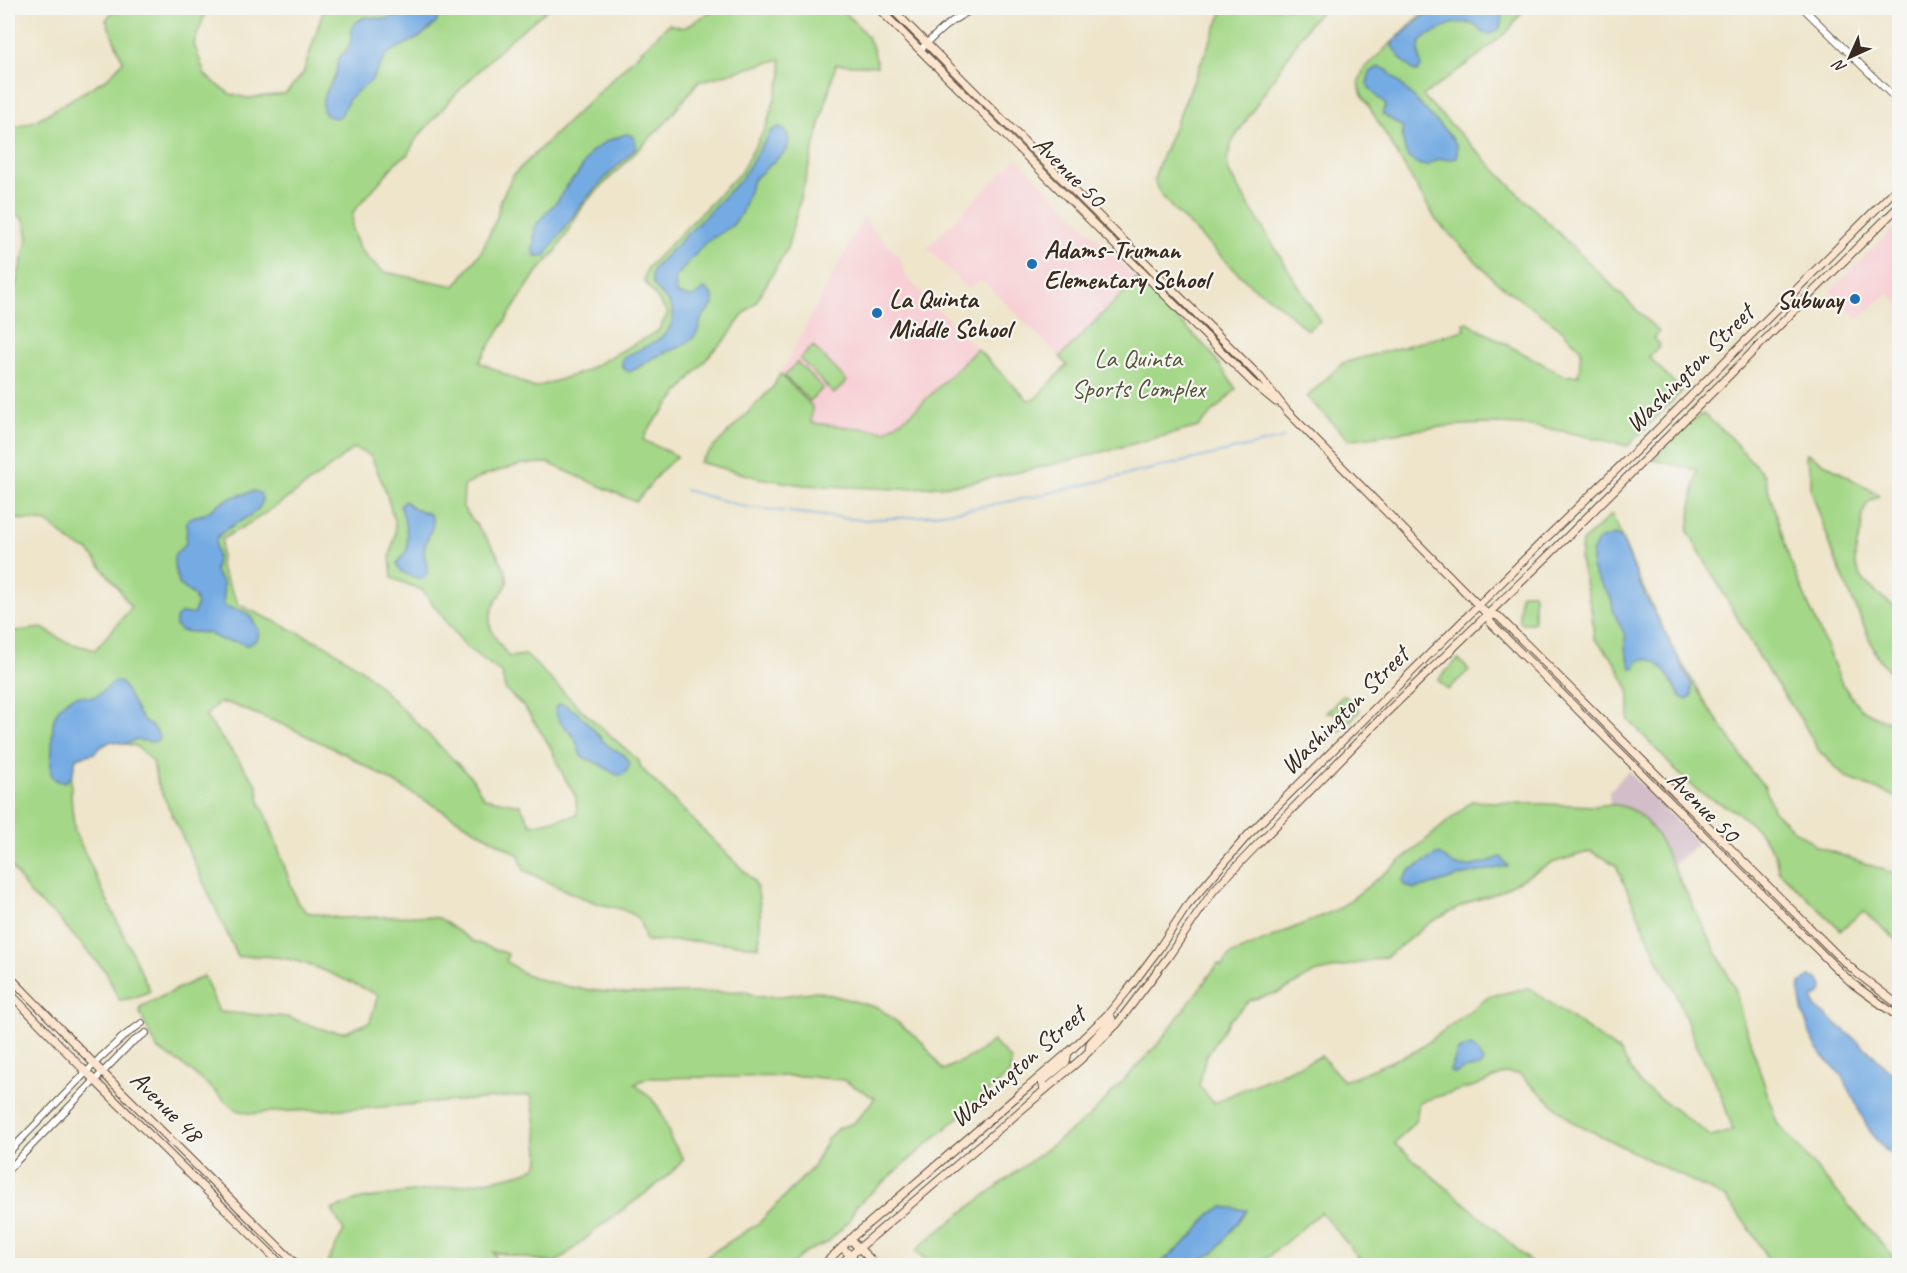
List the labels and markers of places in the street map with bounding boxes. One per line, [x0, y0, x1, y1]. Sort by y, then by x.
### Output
place label: Adams-Truman Elementary School [1044, 233, 1214, 296]
marker: Adams-Truman Elementary School [1025, 257, 1039, 271]
place label: La Quinta Middle School [889, 282, 1016, 345]
place label: Subway [1777, 283, 1846, 316]
marker: Subway [1848, 292, 1862, 306]
marker: La Quinta Middle School [870, 306, 884, 320]

